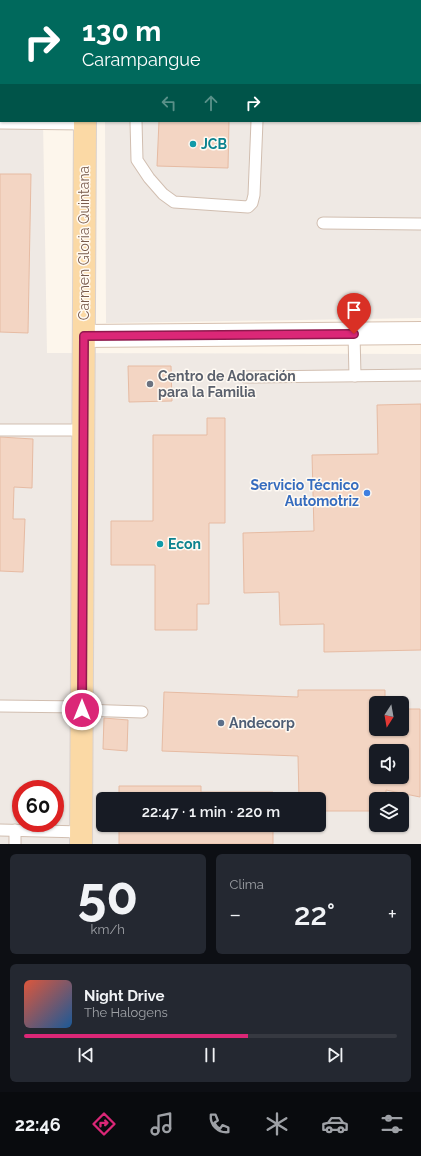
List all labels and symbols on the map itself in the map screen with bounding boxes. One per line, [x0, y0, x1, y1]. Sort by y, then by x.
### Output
place label: JCB [201, 136, 227, 152]
marker: JCB [188, 139, 198, 149]
street label: Carmen Gloria Quintana [76, 166, 92, 320]
pin [337, 293, 371, 334]
place label: Centro de Adoración para la Familia [158, 368, 296, 400]
marker: Centro de Adoración para la Familia [145, 379, 155, 389]
place label: Servicio Técnico Automotriz [251, 477, 360, 509]
marker: Servicio Técnico Automotriz [362, 488, 372, 498]
place label: Econ [168, 536, 201, 552]
marker: Econ [155, 539, 165, 549]
position arrow [61, 689, 103, 731]
north arrow [369, 696, 409, 736]
place label: Andecorp [229, 715, 295, 731]
marker: Andecorp [216, 718, 226, 728]
speed limit sign: 60 [12, 780, 64, 832]

